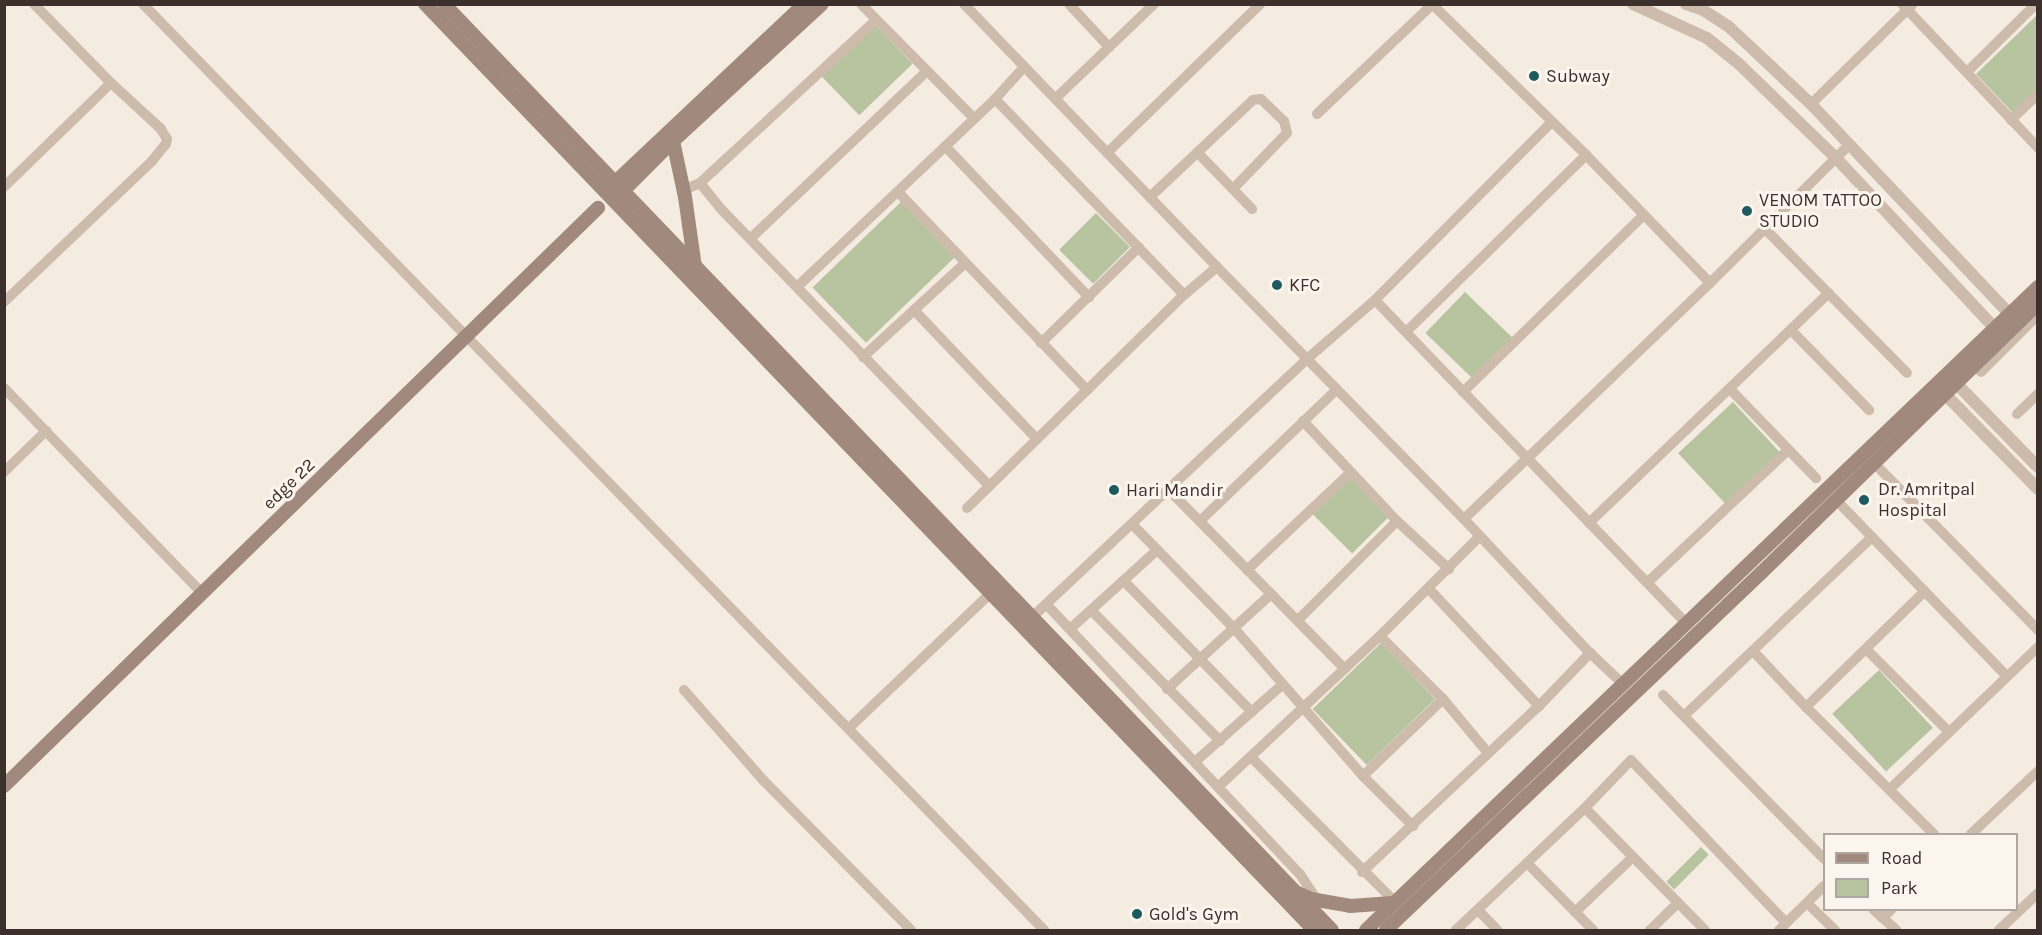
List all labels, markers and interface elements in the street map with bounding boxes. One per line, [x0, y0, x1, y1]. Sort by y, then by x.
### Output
place label: Subway [1546, 65, 1610, 87]
marker: Subway [1527, 69, 1541, 83]
place label: VENOM TATTOO STUDIO [1759, 190, 1882, 232]
marker: VENOM TATTOO STUDIO [1740, 204, 1754, 218]
place label: KFC [1289, 274, 1320, 296]
marker: KFC [1270, 278, 1284, 292]
street label: edge 22 [258, 454, 320, 514]
place label: Hari Mandir [1126, 479, 1223, 501]
place label: Dr. Amritpal Hospital [1878, 479, 1975, 522]
marker: Hari Mandir [1107, 483, 1121, 497]
marker: Dr. Amritpal Hospital [1855, 491, 1873, 509]
legend [1823, 833, 2018, 911]
text: Road [1881, 847, 1922, 869]
text: Park [1881, 877, 1918, 899]
place label: Gold's Gym [1149, 903, 1239, 925]
marker: Gold's Gym [1130, 907, 1144, 921]

